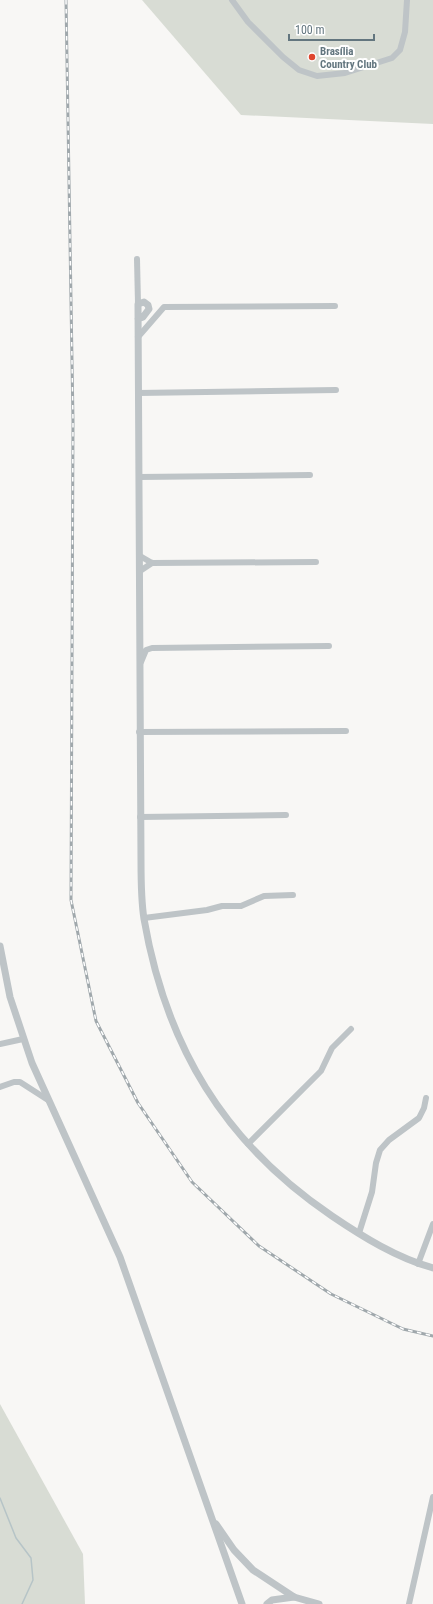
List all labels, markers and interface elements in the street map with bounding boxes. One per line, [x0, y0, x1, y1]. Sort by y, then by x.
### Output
scale bar [289, 16, 374, 42]
text: 100 m [295, 23, 325, 37]
place label: Brasília Country Club [320, 45, 378, 71]
marker: Brasília Country Club [307, 52, 317, 62]

